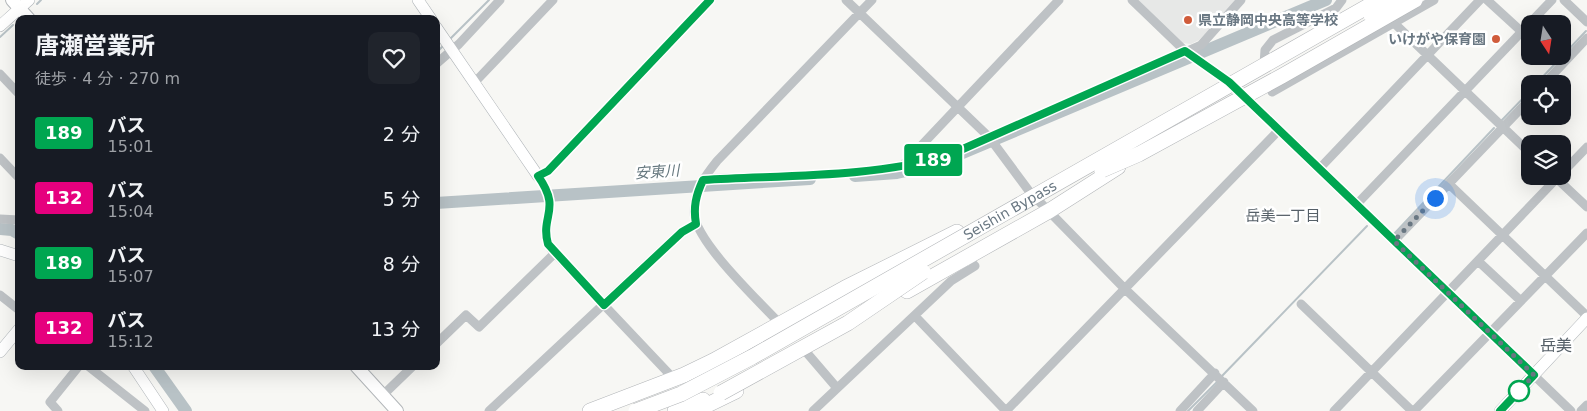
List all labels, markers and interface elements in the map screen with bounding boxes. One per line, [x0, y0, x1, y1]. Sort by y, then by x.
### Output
place label: 県立静岡中央高等学校 [1198, 12, 1338, 28]
marker: 県立静岡中央高等学校 [1182, 14, 1194, 26]
north arrow [1521, 15, 1571, 65]
map controls [1521, 15, 1571, 185]
place label: いけがや保育園 [1388, 31, 1486, 47]
text: 唐瀬営業所 [35, 32, 155, 60]
button: heart [368, 32, 420, 84]
marker: いけがや保育園 [1490, 33, 1502, 45]
text: 徒歩 · 4 分 · 270 m [35, 69, 180, 88]
button: locate [1521, 75, 1571, 125]
text: バス [108, 114, 146, 136]
text: 189 [45, 122, 83, 143]
text: 2 分 [383, 123, 420, 145]
button: layers [1521, 135, 1571, 185]
text: 15:01 [108, 137, 154, 156]
line badge: 189 [904, 144, 962, 176]
text: 189 [914, 149, 952, 170]
water label: 安東川 [634, 161, 682, 183]
street label: Seishin Bypass [960, 177, 1059, 243]
text: バス [108, 179, 146, 201]
your location [1423, 186, 1448, 211]
text: 132 [45, 187, 83, 208]
text: 5 分 [383, 188, 420, 210]
text: 15:04 [108, 202, 154, 221]
district label: 岳美一丁目 [1245, 207, 1321, 225]
text: バス [108, 244, 146, 266]
text: 189 [45, 252, 83, 273]
text: 8 分 [383, 253, 420, 275]
text: 15:07 [108, 267, 154, 286]
text: バス [108, 309, 146, 331]
text: 132 [45, 317, 83, 338]
text: 13 分 [371, 318, 420, 340]
text: 15:12 [108, 332, 154, 351]
district label: 岳美 [1540, 336, 1572, 355]
unlabelled marker [1508, 380, 1530, 402]

